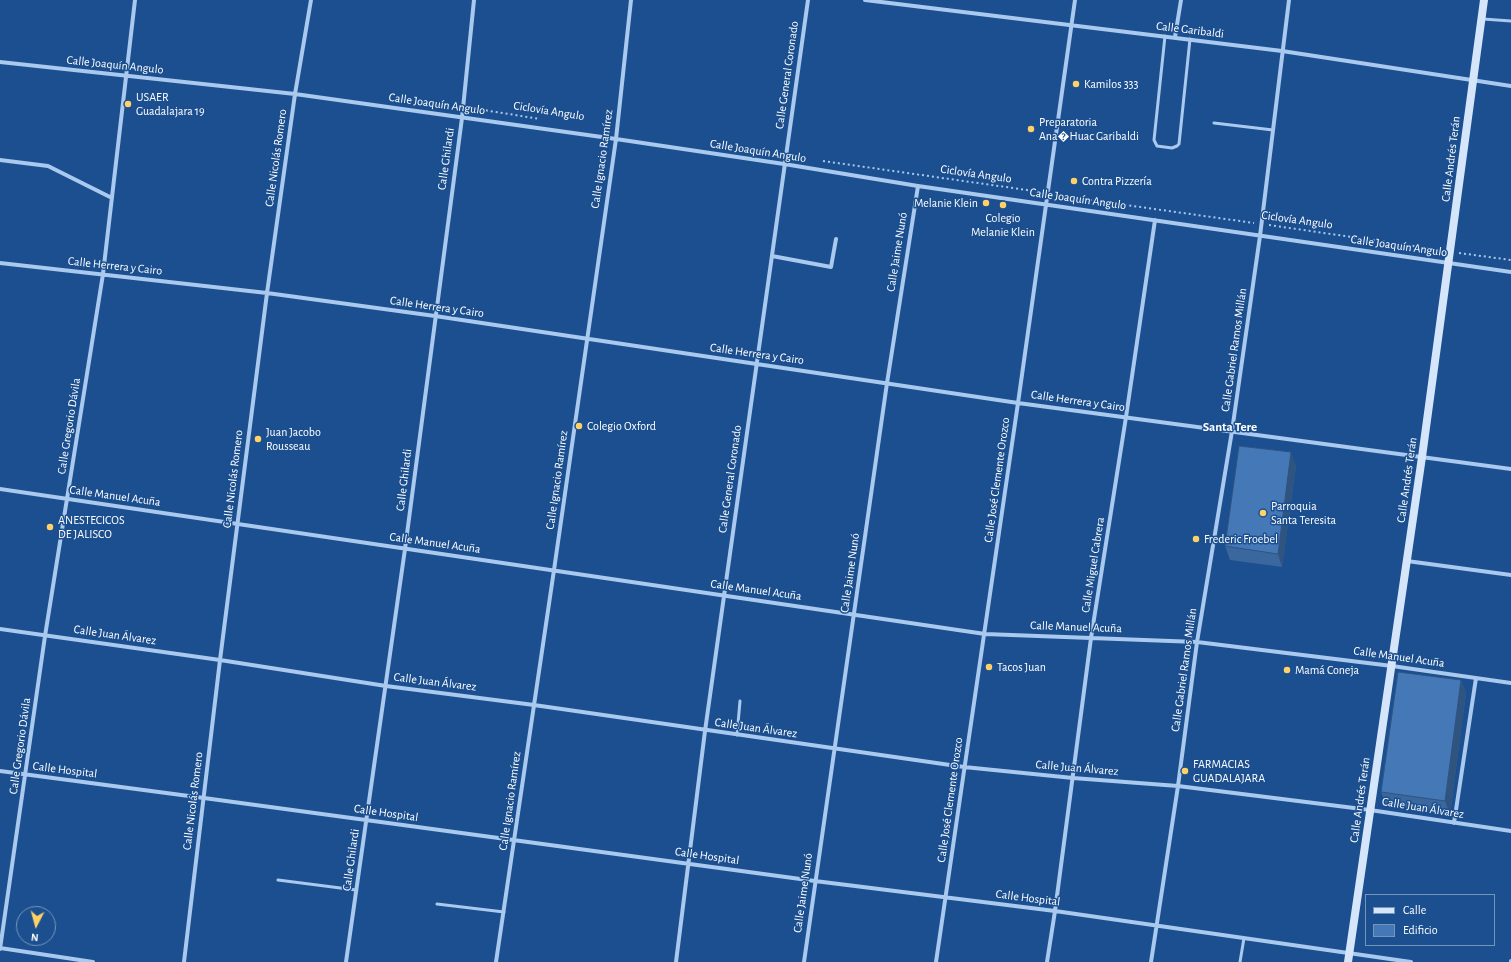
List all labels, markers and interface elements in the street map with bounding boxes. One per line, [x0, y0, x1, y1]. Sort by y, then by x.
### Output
street label: Calle Garibaldi [1155, 19, 1225, 41]
street label: Calle General Coronado [772, 20, 802, 130]
street label: Calle Joaquín Angulo [66, 53, 164, 77]
place label: Kamilos 333 [1084, 77, 1138, 91]
marker: Kamilos 333 [1071, 79, 1081, 89]
place label: USAER Guadalajara 19 [136, 90, 205, 118]
street label: Calle Joaquín Angulo [388, 90, 486, 118]
street label: Ciclovía Angulo [512, 98, 586, 124]
marker: USAER Guadalajara 19 [123, 99, 133, 109]
street label: Calle Nicolás Romero [262, 108, 290, 208]
street label: Calle Ignacio Ramírez [588, 109, 616, 209]
place label: Preparatoria Ana�Huac Garibaldi [1039, 115, 1139, 143]
street label: Calle Andrés Terán [1439, 115, 1463, 203]
marker: Preparatoria Ana�Huac Garibaldi [1026, 124, 1036, 134]
street label: Calle Ghilardi [434, 127, 458, 191]
street label: Calle Joaquín Angulo [709, 136, 807, 166]
street label: Ciclovía Angulo [939, 162, 1013, 186]
place label: Contra Pizzería [1082, 174, 1152, 188]
marker: Contra Pizzería [1069, 176, 1079, 186]
street label: Calle Joaquín Angulo [1029, 185, 1127, 213]
place label: Melanie Klein [914, 196, 978, 210]
marker: Melanie Klein [981, 198, 991, 208]
marker: Colegio Melanie Klein [998, 200, 1008, 210]
street label: Ciclovía Angulo [1260, 208, 1334, 232]
street label: Calle Jaime Nunó [884, 211, 910, 293]
place label: Colegio Melanie Klein [971, 211, 1035, 239]
street label: Calle Joaquín Angulo [1350, 232, 1448, 260]
street label: Calle Herrera y Cairo [67, 254, 163, 278]
street label: Calle Gabriel Ramos Millán [1218, 287, 1250, 413]
street label: Calle Herrera y Cairo [389, 293, 485, 321]
street label: Calle Herrera y Cairo [709, 340, 805, 368]
street label: Calle Gregorio Dávila [54, 377, 84, 475]
street label: Calle Herrera y Cairo [1030, 387, 1126, 415]
street label: Calle José Clemente Orozco [981, 416, 1013, 544]
place label: Colegio Oxford [587, 419, 656, 433]
district label: Santa Tere [1203, 419, 1257, 435]
marker: Colegio Oxford [574, 421, 584, 431]
street label: Calle General Coronado [715, 424, 745, 534]
place label: Juan Jacobo Rousseau [266, 425, 321, 453]
street label: Calle Nicolás Romero [220, 429, 246, 529]
street label: Calle Ignacio Ramírez [543, 430, 571, 530]
marker: Juan Jacobo Rousseau [253, 434, 263, 444]
street label: Calle Andrés Terán [1394, 436, 1420, 524]
street label: Calle Ghilardi [393, 448, 415, 512]
street label: Calle Manuel Acuña [69, 482, 161, 510]
place label: Parroquia Santa Teresita [1271, 499, 1336, 527]
marker: Parroquia Santa Teresita [1258, 508, 1268, 518]
place label: ANESTECICOS DE JALISCO [58, 513, 125, 541]
street label: Calle Miguel Cabrera [1078, 516, 1108, 614]
marker: ANESTECICOS DE JALISCO [45, 522, 55, 532]
street label: Calle Manuel Acuña [389, 529, 481, 557]
street label: Calle Jaime Nunó [837, 532, 863, 614]
place label: Frederic Froebel [1204, 532, 1278, 546]
marker: Frederic Froebel [1191, 534, 1201, 544]
street label: Calle Manuel Acuña [710, 576, 802, 604]
street label: Calle Gabriel Ramos Millán [1168, 607, 1200, 733]
street label: Calle Manuel Acuña [1030, 618, 1122, 636]
street label: Calle Juan Álvarez [73, 622, 157, 648]
street label: Calle Manuel Acuña [1353, 643, 1445, 671]
place label: Tacos Juan [997, 660, 1046, 674]
marker: Tacos Juan [984, 662, 994, 672]
place label: Mamá Coneja [1295, 663, 1359, 677]
marker: Mamá Coneja [1282, 665, 1292, 675]
street label: Calle Juan Álvarez [393, 670, 477, 694]
street label: Calle Gregorio Dávila [6, 697, 34, 795]
street label: Calle Juan Álvarez [714, 715, 798, 741]
street label: Calle José Clemente Orozco [934, 736, 966, 864]
street label: Calle Nicolás Romero [180, 751, 206, 851]
street label: Calle Ignacio Ramírez [496, 751, 524, 851]
street label: Calle Andrés Terán [1347, 756, 1373, 844]
street label: Calle Juan Álvarez [1035, 757, 1119, 779]
place label: FARMACIAS GUADALAJARA [1193, 757, 1265, 785]
street label: Calle Hospital [32, 759, 98, 781]
marker: FARMACIAS GUADALAJARA [1180, 766, 1190, 776]
street label: Calle Juan Álvarez [1381, 794, 1465, 822]
street label: Calle Hospital [353, 801, 419, 825]
street label: Calle Ghilardi [339, 828, 363, 892]
street label: Calle Hospital [674, 844, 740, 868]
street label: Calle Jaime Nunó [790, 852, 816, 934]
street label: Calle Hospital [995, 887, 1061, 909]
legend [1365, 894, 1495, 946]
text: Calle [1403, 904, 1426, 916]
north arrow [16, 906, 56, 946]
text: Edificio [1403, 924, 1438, 936]
text: N [30, 932, 39, 943]

